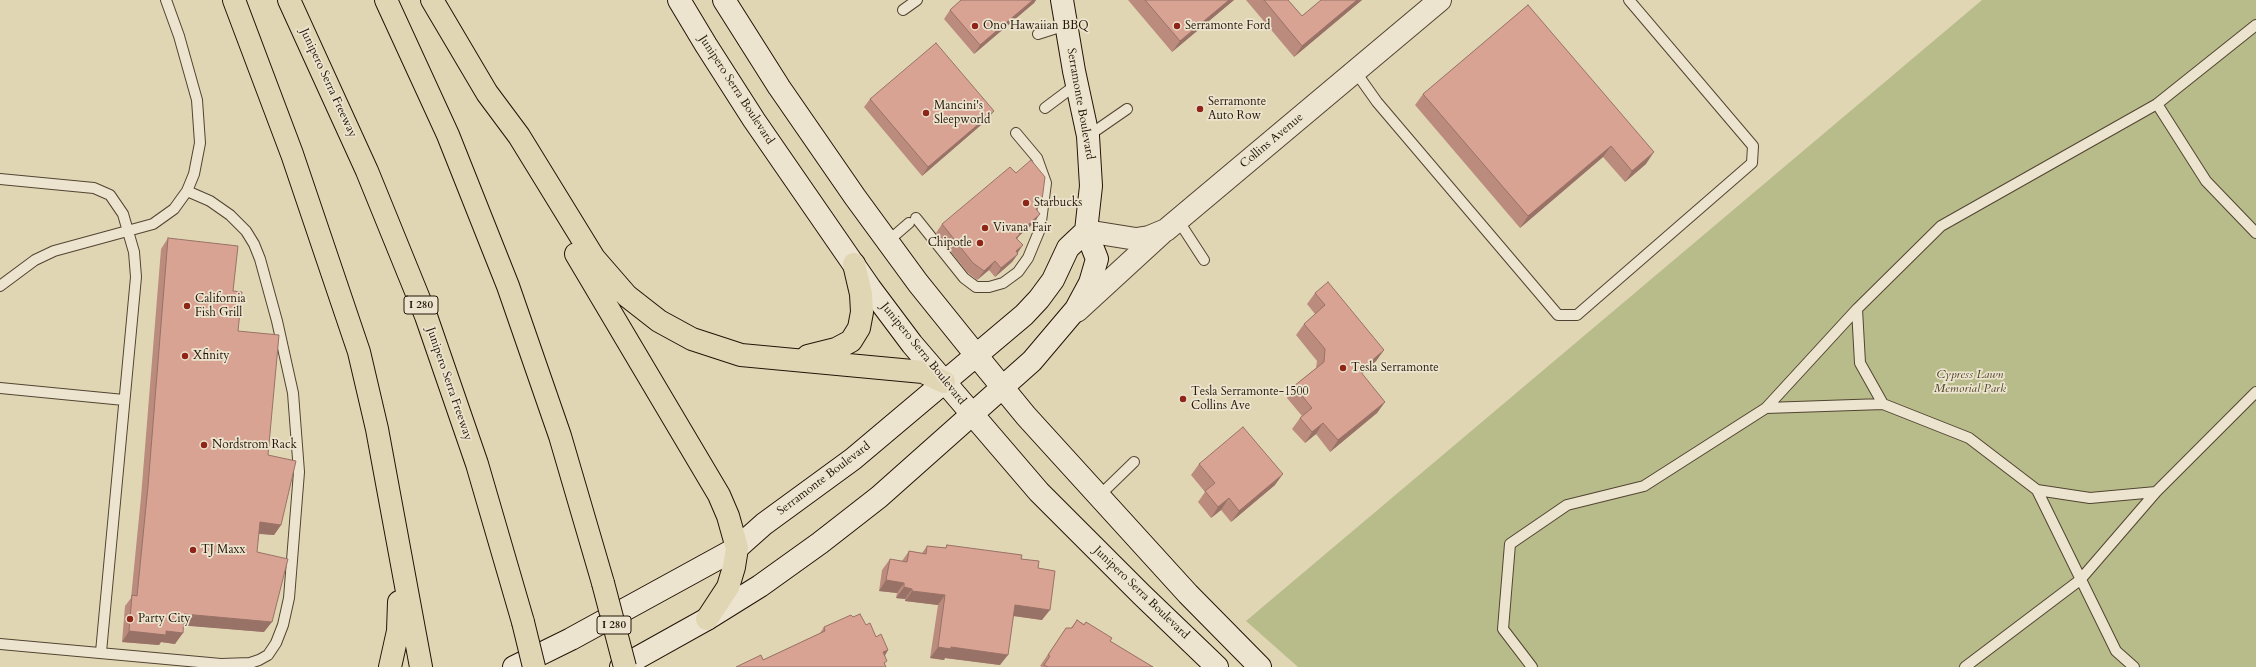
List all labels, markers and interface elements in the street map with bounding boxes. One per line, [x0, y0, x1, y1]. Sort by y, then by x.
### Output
place label: Ono Hawaiian BBQ [983, 19, 1089, 33]
place label: Serramonte Ford [1185, 19, 1270, 33]
marker: Ono Hawaiian BBQ [970, 21, 980, 31]
marker: Serramonte Ford [1172, 21, 1182, 31]
street label: Junipero Serra Freeway [296, 26, 360, 140]
street label: Junipero Serra Boulevard [695, 33, 777, 147]
street label: Serramonte Boulevard [1063, 47, 1097, 161]
place label: Serramonte Auto Row [1208, 95, 1266, 123]
place label: Mancini's Sleepworld [934, 99, 990, 127]
marker: Serramonte Auto Row [1195, 104, 1205, 114]
marker: Mancini's Sleepworld [921, 108, 931, 118]
street label: Collins Avenue [1237, 110, 1307, 172]
place label: Starbucks [1034, 196, 1082, 210]
marker: Starbucks [1021, 198, 1031, 208]
place label: Vivana Fair [993, 221, 1051, 235]
marker: Vivana Fair [980, 223, 990, 233]
place label: Chipotle [928, 236, 972, 250]
marker: Chipotle [975, 238, 985, 248]
place label: California Fish Grill [195, 292, 246, 320]
road number: I 280 [404, 296, 438, 314]
street label: Junipero Serra Boulevard [877, 300, 969, 408]
marker: California Fish Grill [182, 301, 192, 311]
street label: Junipero Serra Freeway [423, 326, 475, 442]
place label: Xfinity [193, 349, 230, 363]
marker: Xfinity [180, 351, 190, 361]
place label: Tesla Serramonte [1351, 361, 1439, 375]
marker: Tesla Serramonte [1338, 363, 1348, 373]
park label: Cypress Lawn Memorial Park [1934, 368, 2006, 396]
place label: Tesla Serramonte-1500 Collins Ave [1191, 385, 1309, 413]
marker: Tesla Serramonte-1500 Collins Ave [1178, 394, 1188, 404]
place label: Nordstrom Rack [212, 438, 297, 452]
street label: Serramonte Boulevard [775, 439, 873, 519]
marker: Nordstrom Rack [199, 440, 209, 450]
place label: TJ Maxx [201, 543, 245, 557]
street label: Junipero Serra Boulevard [1090, 544, 1192, 642]
marker: TJ Maxx [188, 545, 198, 555]
place label: Party City [138, 612, 191, 626]
marker: Party City [125, 614, 135, 624]
road number: I 280 [597, 616, 631, 634]

